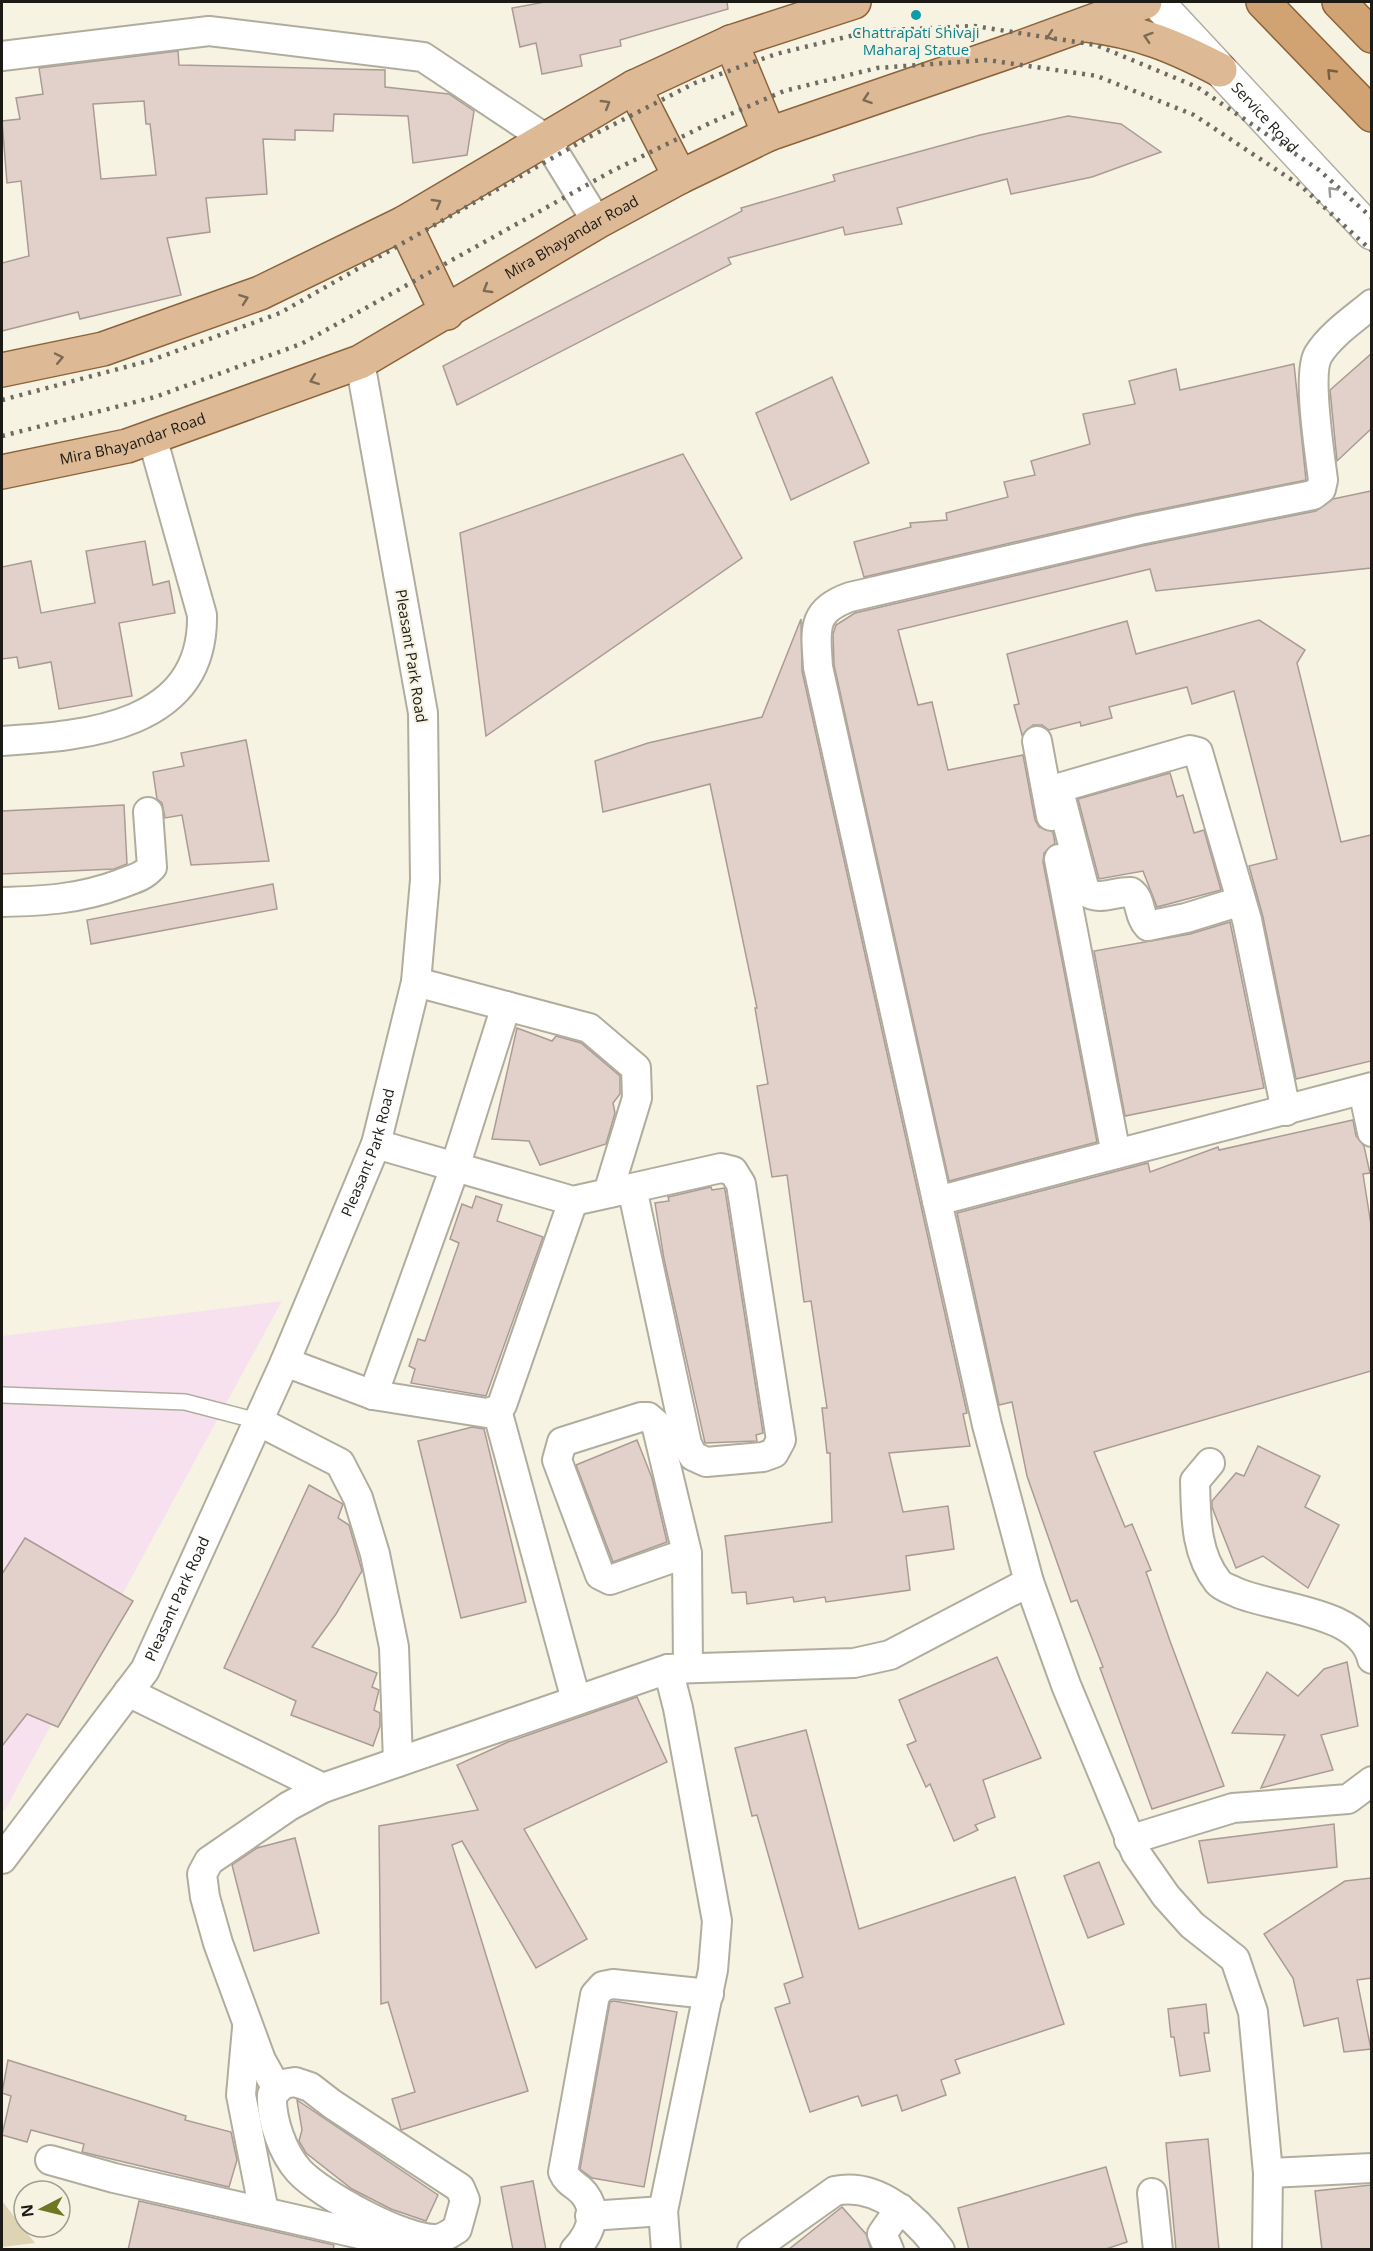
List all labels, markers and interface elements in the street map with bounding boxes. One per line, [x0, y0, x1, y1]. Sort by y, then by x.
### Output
marker: Chattrapati Shivaji Maharaj Statue [909, 8, 923, 22]
place label: Chattrapati Shivaji Maharaj Statue [852, 22, 980, 59]
one-way arrow [1046, 29, 1057, 42]
one-way arrow [1143, 32, 1154, 44]
one-way arrow [1327, 69, 1338, 80]
street label: Service Road [1228, 77, 1303, 157]
one-way arrow [862, 92, 872, 105]
one-way arrow [600, 100, 610, 111]
one-way arrow [1328, 187, 1339, 197]
street label: Mira Bhayandar Road [501, 190, 642, 283]
one-way arrow [431, 198, 441, 210]
one-way arrow [483, 282, 493, 294]
one-way arrow [238, 293, 249, 306]
one-way arrow [53, 352, 63, 365]
one-way arrow [310, 372, 320, 385]
street label: Mira Bhayandar Road [58, 407, 208, 469]
street label: Pleasant Park Road [392, 588, 432, 724]
street label: Pleasant Park Road [336, 1086, 398, 1219]
street label: Pleasant Park Road [139, 1533, 213, 1664]
north arrow [12, 2179, 72, 2239]
text: N [15, 2203, 39, 2219]

